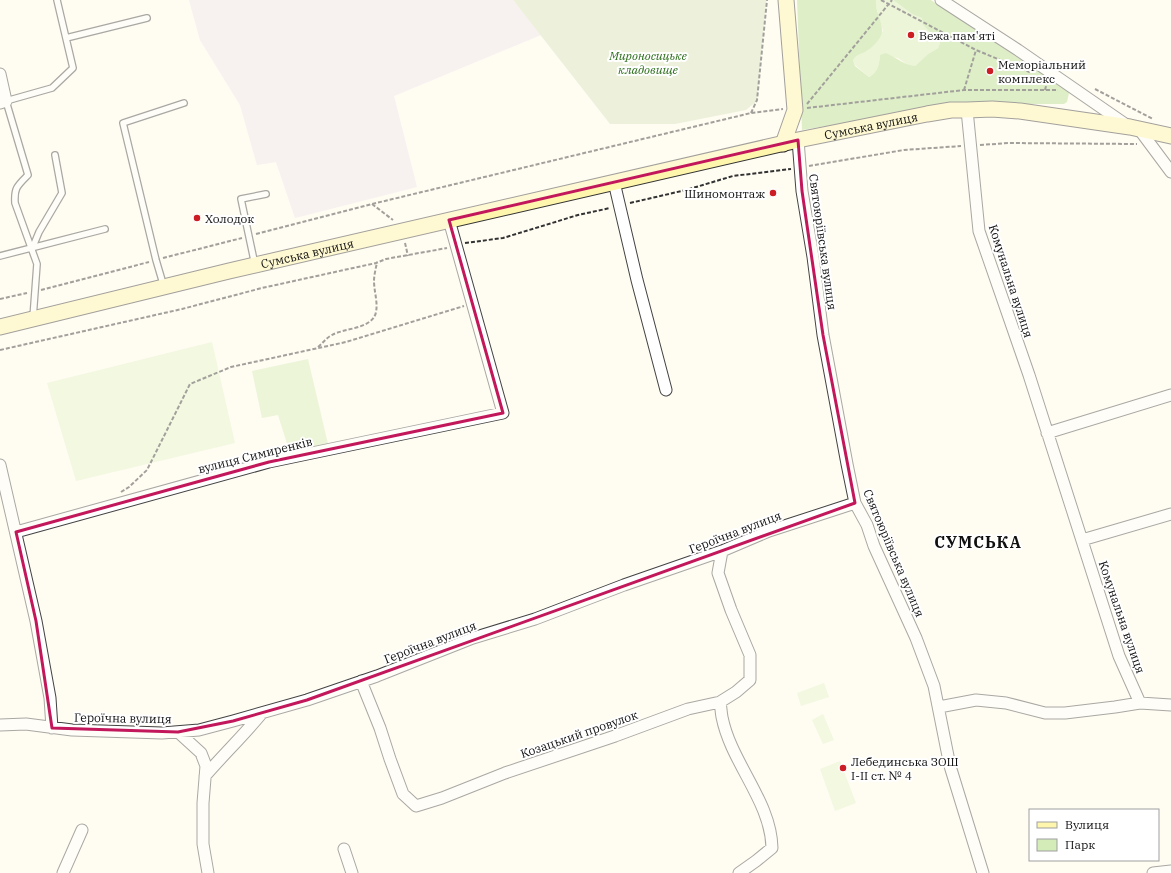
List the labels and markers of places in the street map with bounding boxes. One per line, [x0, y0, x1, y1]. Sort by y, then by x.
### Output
place label: Вежа пам'яті [919, 28, 996, 43]
marker: Вежа пам'яті [906, 30, 916, 40]
place label: Меморіальний комплекс [998, 57, 1086, 86]
marker: Меморіальний комплекс [985, 66, 995, 76]
place label: Шиномонтаж [684, 186, 765, 201]
marker: Шиномонтаж [768, 188, 778, 198]
place label: Холодок [205, 211, 254, 226]
marker: Холодок [192, 213, 202, 223]
place label: Лебединська ЗОШ І-ІІ ст. № 4 [851, 754, 959, 783]
marker: Лебединська ЗОШ І-ІІ ст. № 4 [838, 763, 848, 773]

